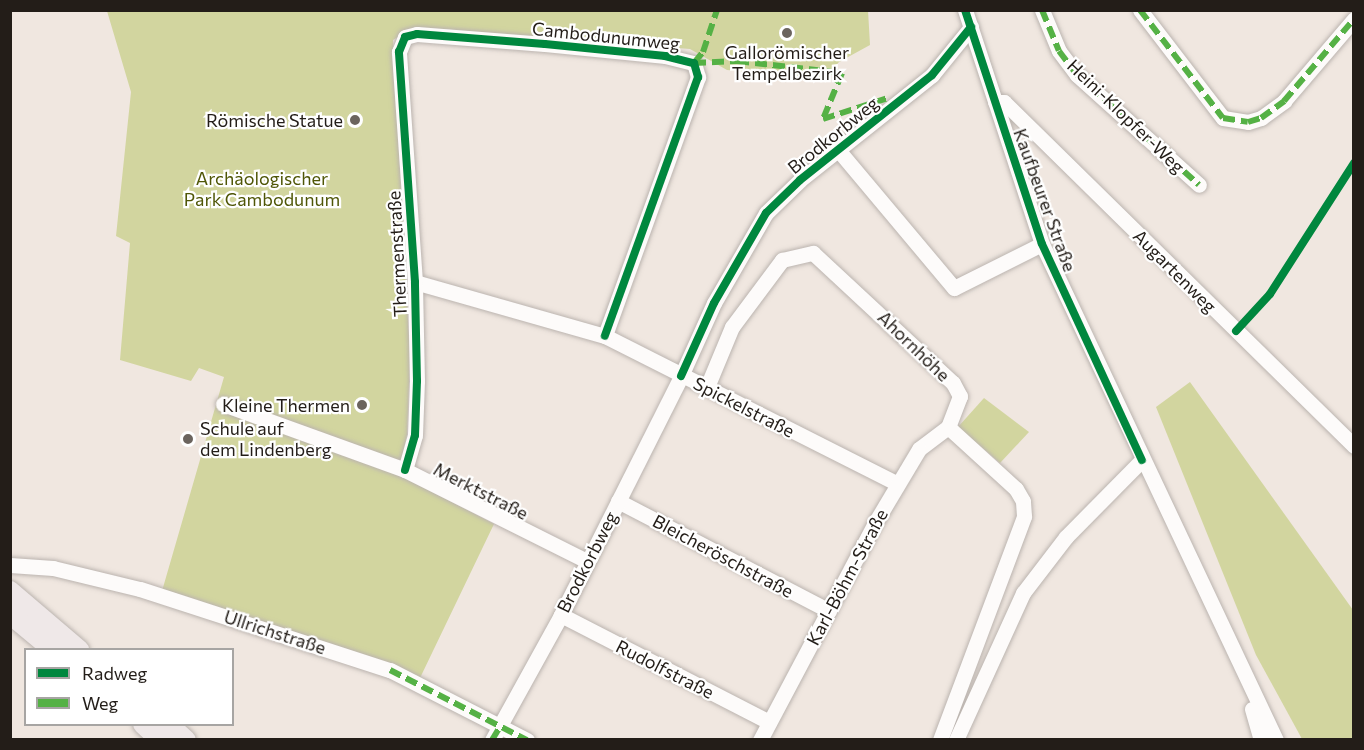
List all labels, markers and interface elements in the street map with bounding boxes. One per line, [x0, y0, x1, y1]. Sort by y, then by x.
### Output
street label: Cambodunumweg [531, 17, 681, 55]
marker: Gallorömischer Tempelbezirk [780, 26, 794, 40]
place label: Gallorömischer Tempelbezirk [725, 42, 849, 84]
street label: Heini-Klopfer-Weg [1063, 55, 1189, 177]
street label: Brodkorbweg [783, 92, 883, 178]
place label: Römische Statue [206, 109, 343, 131]
marker: Römische Statue [348, 113, 362, 127]
street label: Kaufbeurer Straße [1009, 126, 1081, 274]
park label: Archäologischer Park Cambodunum [184, 168, 340, 210]
street label: Thermenstraße [383, 190, 411, 318]
street label: Augartenweg [1129, 225, 1221, 317]
street label: Ahornhöhe [873, 306, 955, 386]
street label: Spickelstraße [690, 372, 798, 442]
place label: Kleine Thermen [222, 394, 350, 416]
marker: Kleine Thermen [355, 398, 369, 412]
place label: Schule auf dem Lindenberg [200, 418, 332, 460]
marker: Schule auf dem Lindenberg [181, 432, 195, 446]
street label: Merktstraße [430, 458, 532, 524]
street label: Karl-Böhm-Straße [802, 505, 892, 649]
street label: Brodkorbweg [552, 508, 622, 616]
street label: Bleicheröschstraße [649, 510, 797, 602]
street label: Ullrichstraße [221, 605, 329, 659]
street label: Rudolfstraße [612, 635, 718, 703]
legend [24, 648, 234, 726]
text: Radweg [82, 662, 147, 684]
text: Weg [82, 692, 118, 714]

